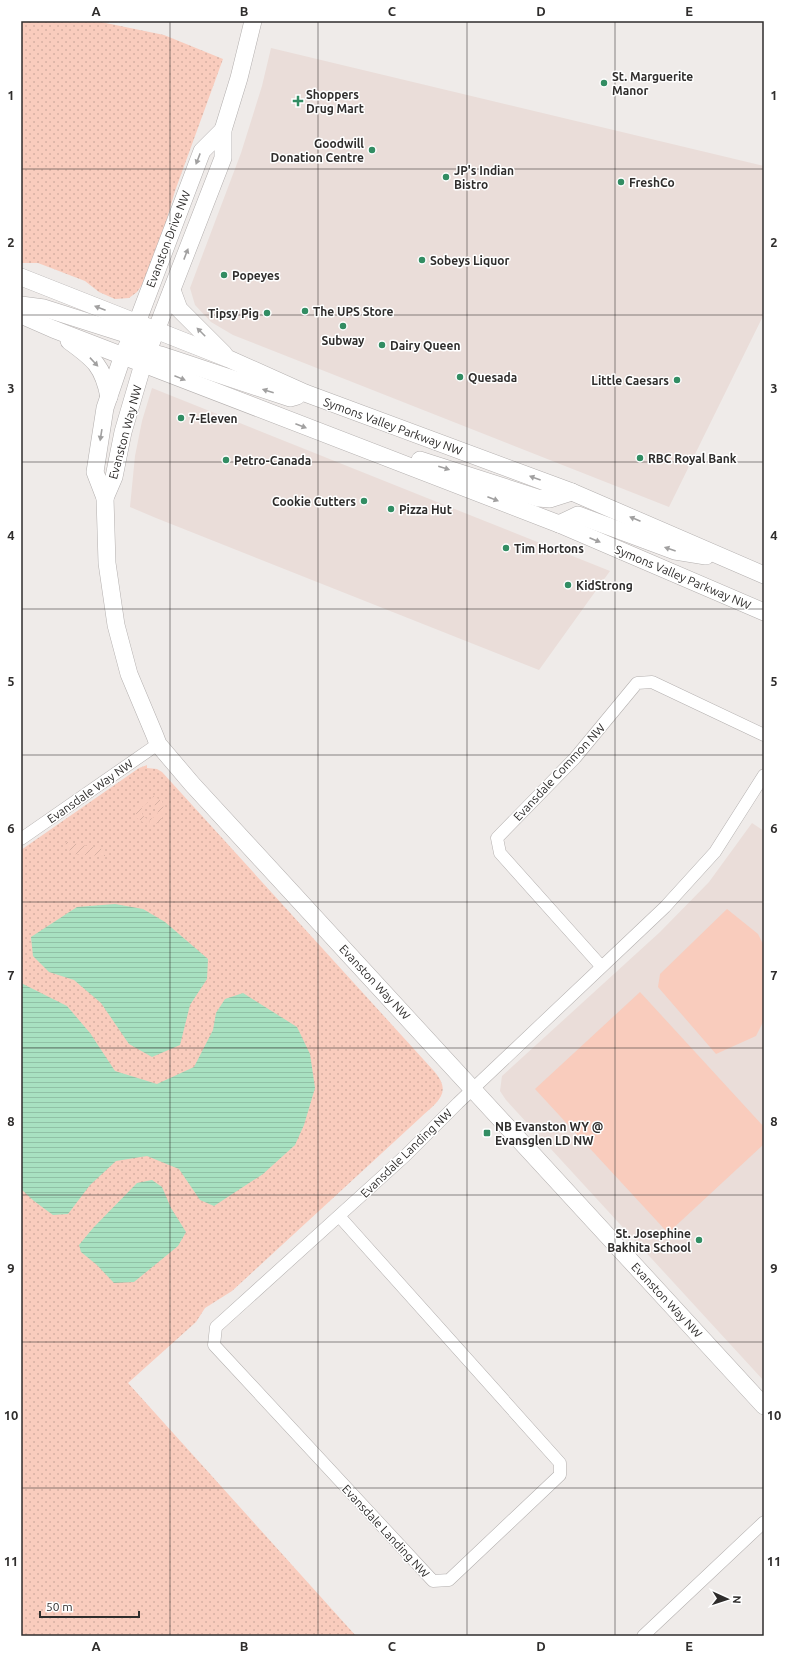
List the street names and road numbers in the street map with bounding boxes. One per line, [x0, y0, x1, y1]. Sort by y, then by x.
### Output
street label: Evanston Drive NW [144, 189, 192, 289]
street label: Evanston Way NW [106, 383, 144, 481]
street label: Symons Valley Parkway NW [322, 395, 464, 457]
street label: Symons Valley Parkway NW [613, 542, 753, 612]
street label: Evansdale Common NW [511, 721, 607, 823]
street label: Evansdale Way NW [45, 757, 135, 825]
street label: Evanston Way NW [337, 942, 413, 1022]
street label: Evansdale Landing NW [358, 1106, 454, 1200]
street label: Evanston Way NW [629, 1260, 705, 1340]
street label: Evansdale Landing NW [340, 1482, 432, 1580]

